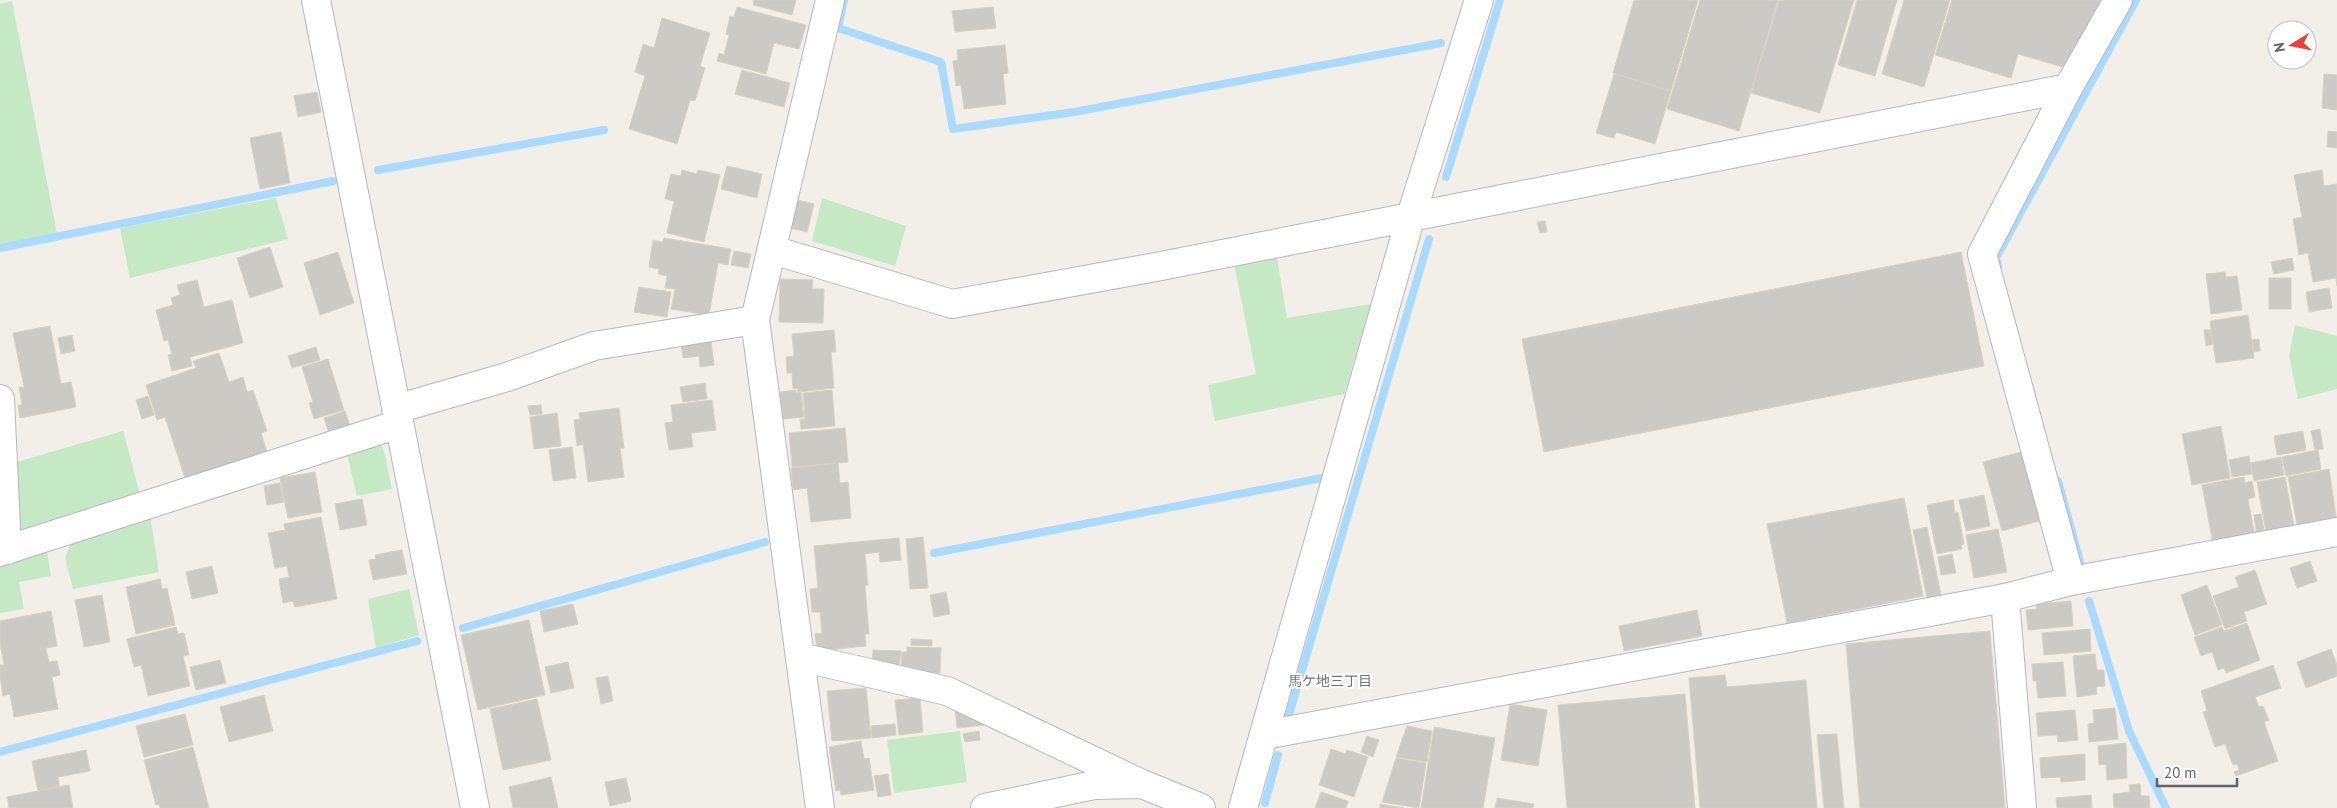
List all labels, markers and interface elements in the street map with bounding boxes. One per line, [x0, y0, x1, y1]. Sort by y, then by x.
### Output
north arrow [2267, 20, 2317, 70]
text: N [2270, 41, 2289, 53]
district label: 馬ケ地三丁目 [1288, 672, 1372, 690]
scale bar [2157, 756, 2237, 788]
text: 20 m [2164, 763, 2197, 782]

